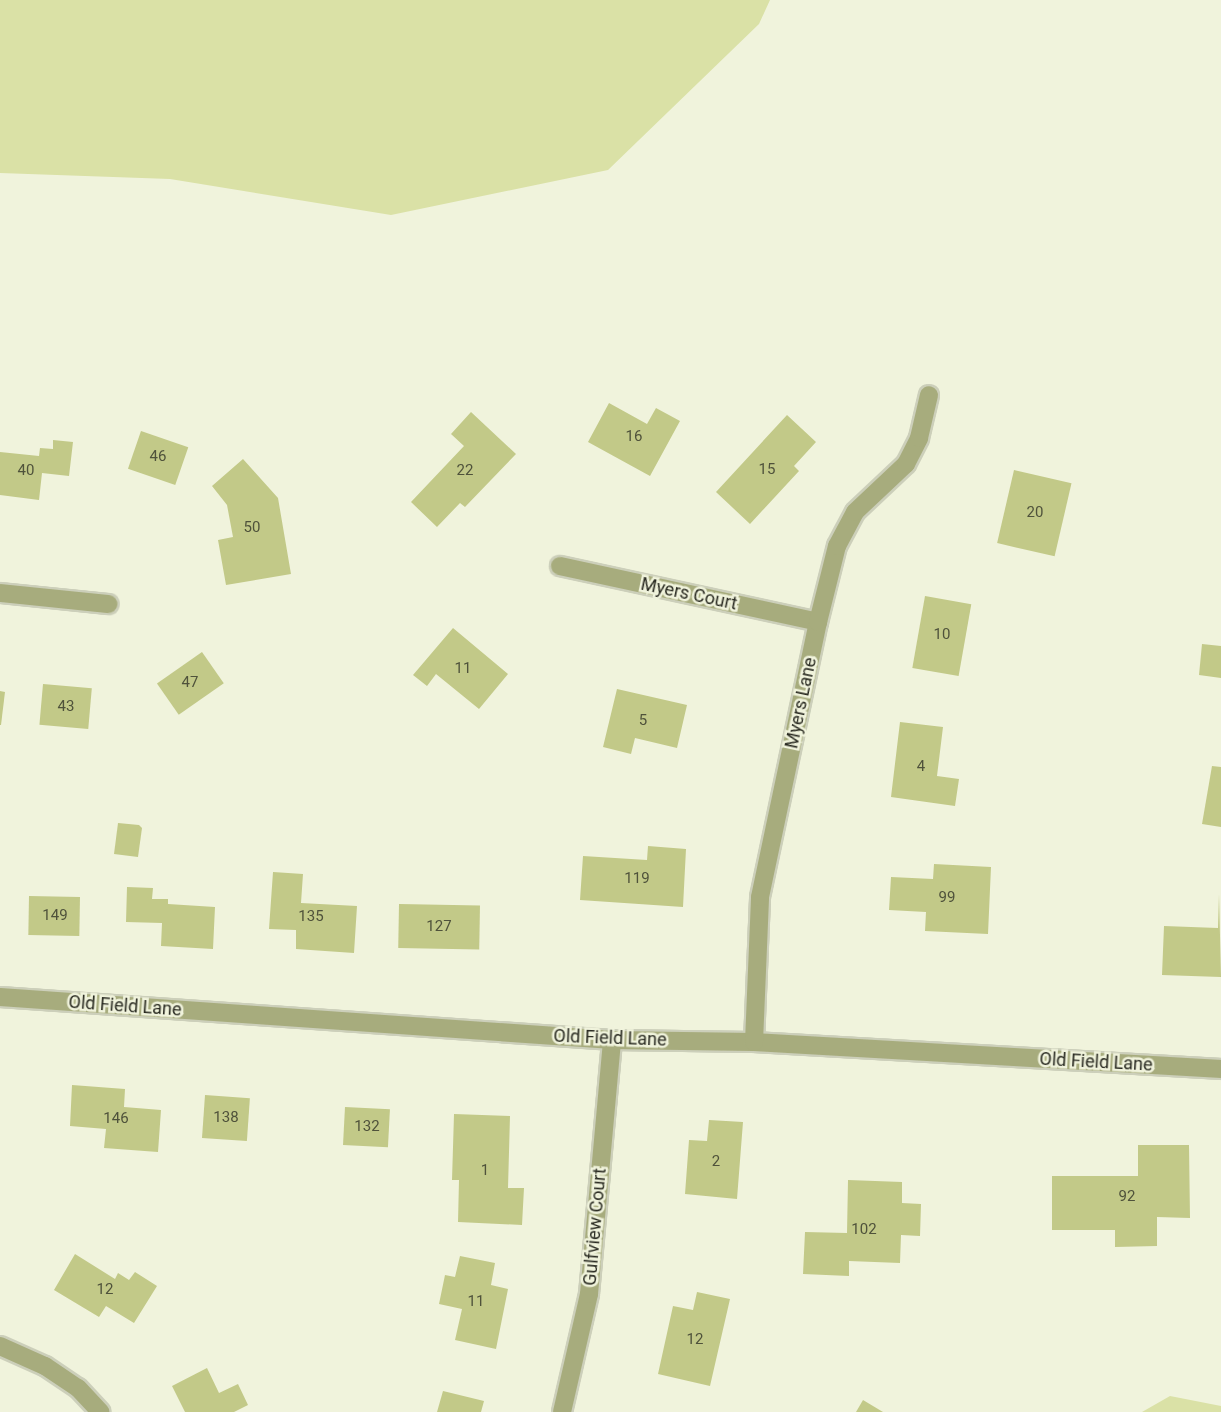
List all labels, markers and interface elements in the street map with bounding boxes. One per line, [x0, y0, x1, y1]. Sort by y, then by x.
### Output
house number: 16 [626, 428, 642, 446]
house number: 46 [150, 448, 166, 466]
house number: 15 [759, 461, 775, 479]
house number: 40 [18, 462, 34, 480]
house number: 22 [457, 462, 473, 480]
house number: 20 [1027, 504, 1043, 522]
house number: 50 [244, 519, 260, 537]
street label: Myers Court [639, 573, 739, 615]
house number: 10 [934, 626, 950, 644]
street label: Myers Lane [781, 656, 821, 750]
house number: 11 [455, 660, 471, 678]
house number: 47 [182, 674, 198, 692]
house number: 43 [58, 698, 74, 716]
house number: 5 [639, 712, 647, 730]
house number: 4 [917, 758, 925, 776]
house number: 119 [624, 870, 650, 888]
house number: 99 [939, 889, 955, 907]
house number: 149 [42, 907, 68, 925]
house number: 135 [298, 908, 324, 926]
house number: 127 [426, 918, 452, 936]
street label: Old Field Lane [68, 991, 182, 1021]
street label: Old Field Lane [553, 1025, 667, 1051]
street label: Old Field Lane [1039, 1048, 1153, 1076]
house number: 138 [213, 1109, 239, 1127]
house number: 146 [103, 1110, 129, 1128]
house number: 132 [354, 1118, 380, 1136]
house number: 2 [712, 1153, 720, 1171]
house number: 1 [481, 1162, 489, 1180]
street label: Gulfview Court [579, 1167, 611, 1287]
house number: 92 [1119, 1188, 1135, 1206]
house number: 102 [851, 1221, 877, 1239]
house number: 12 [97, 1281, 113, 1299]
house number: 11 [468, 1293, 484, 1311]
house number: 12 [687, 1331, 703, 1349]

